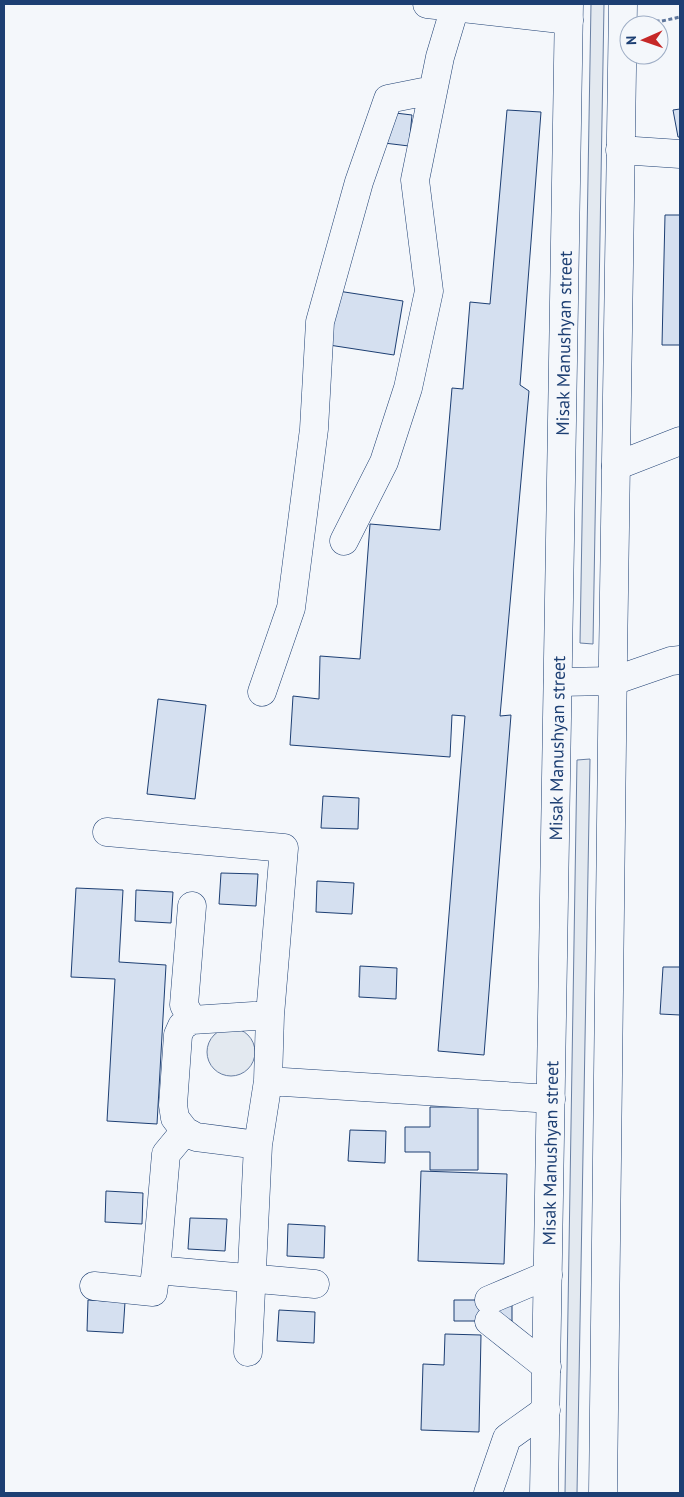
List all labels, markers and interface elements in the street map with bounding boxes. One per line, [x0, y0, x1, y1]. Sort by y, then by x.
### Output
north arrow [619, 15, 669, 65]
text: N [622, 36, 640, 45]
street label: Misak Manushyan street [550, 251, 576, 436]
street label: Misak Manushyan street [543, 656, 570, 841]
street label: Misak Manushyan street [537, 1061, 563, 1246]

